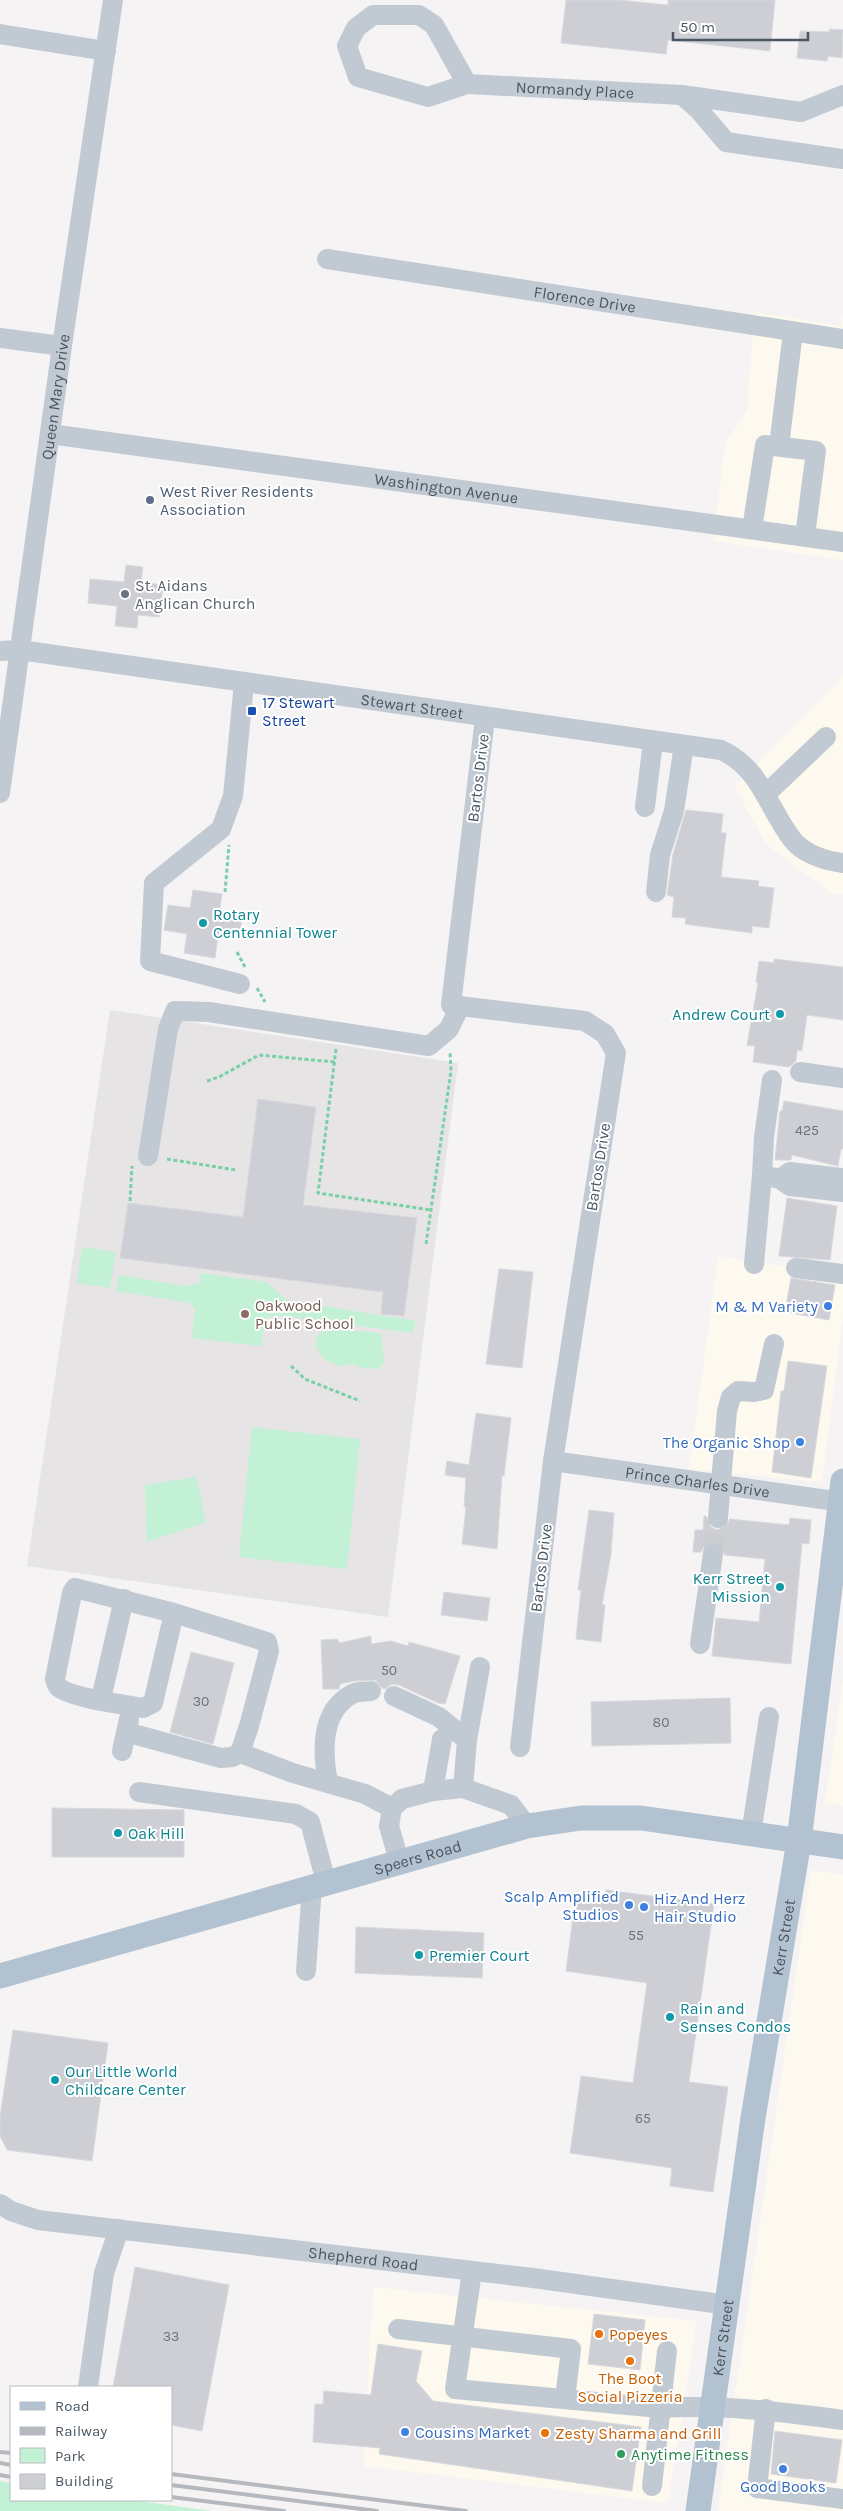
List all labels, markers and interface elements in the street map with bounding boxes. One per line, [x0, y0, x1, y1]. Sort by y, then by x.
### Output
scale bar [673, 10, 808, 42]
text: 50 m [680, 18, 715, 36]
street label: Normandy Place [515, 77, 634, 102]
street label: Florence Drive [533, 282, 637, 316]
street label: Queen Mary Drive [37, 333, 73, 461]
street label: Washington Avenue [373, 469, 520, 507]
place label: West River Residents Association [160, 482, 314, 519]
marker: West River Residents Association [144, 494, 156, 506]
place label: St. Aidans Anglican Church [135, 576, 256, 613]
marker: St. Aidans Anglican Church [119, 588, 131, 600]
street label: Stewart Street [359, 689, 465, 723]
place label: 17 Stewart Street [262, 693, 335, 730]
marker: 17 Stewart Street [246, 705, 258, 717]
street label: Bartos Drive [463, 733, 493, 823]
place label: Rotary Centennial Tower [213, 905, 337, 942]
marker: Rotary Centennial Tower [197, 917, 209, 929]
place label: Andrew Court [672, 1005, 770, 1024]
marker: Andrew Court [774, 1008, 786, 1020]
street label: Bartos Drive [582, 1122, 614, 1212]
house number: 425 [795, 1122, 819, 1139]
place label: Oakwood Public School [255, 1296, 354, 1333]
place label: M & M Variety [715, 1297, 819, 1316]
marker: M & M Variety [822, 1300, 834, 1312]
marker: Oakwood Public School [239, 1308, 251, 1320]
place label: The Organic Shop [663, 1433, 790, 1452]
marker: The Organic Shop [794, 1436, 806, 1448]
street label: Prince Charles Drive [624, 1462, 771, 1501]
street label: Bartos Drive [526, 1523, 556, 1613]
place label: Kerr Street Mission [693, 1569, 770, 1606]
marker: Kerr Street Mission [774, 1581, 786, 1593]
house number: 50 [381, 1662, 397, 1679]
house number: 30 [193, 1693, 209, 1710]
house number: 80 [653, 1714, 669, 1731]
place label: Oak Hill [128, 1824, 184, 1843]
marker: Oak Hill [112, 1827, 124, 1839]
street label: Speers Road [371, 1836, 463, 1879]
place label: Scalp Amplified Studios [504, 1887, 619, 1924]
place label: Hiz And Herz Hair Studio [654, 1889, 745, 1926]
street label: Kerr Street [767, 1898, 799, 1977]
marker: Scalp Amplified Studios [623, 1899, 635, 1911]
marker: Hiz And Herz Hair Studio [638, 1901, 650, 1913]
house number: 55 [628, 1927, 644, 1944]
place label: Premier Court [429, 1946, 529, 1965]
marker: Premier Court [413, 1949, 425, 1961]
place label: Rain and Senses Condos [680, 1999, 791, 2036]
marker: Rain and Senses Condos [664, 2011, 676, 2023]
place label: Our Little World Childcare Center [65, 2062, 186, 2099]
marker: Our Little World Childcare Center [49, 2074, 61, 2086]
house number: 65 [635, 2110, 651, 2127]
street label: Shepherd Road [307, 2242, 419, 2274]
street label: Kerr Street [707, 2298, 737, 2377]
place label: Popeyes [609, 2325, 668, 2344]
house number: 33 [163, 2328, 179, 2345]
marker: Popeyes [593, 2328, 605, 2340]
marker: The Boot Social Pizzeria [624, 2355, 636, 2367]
place label: The Boot Social Pizzeria [578, 2369, 682, 2406]
legend [10, 2386, 172, 2501]
text: Road [55, 2397, 90, 2415]
text: Railway [55, 2422, 107, 2440]
place label: Cousins Market [415, 2423, 530, 2442]
place label: Zesty Sharma and Grill [555, 2424, 721, 2443]
marker: Cousins Market [399, 2426, 411, 2438]
marker: Zesty Sharma and Grill [539, 2427, 551, 2439]
place label: Anytime Fitness [631, 2445, 749, 2464]
text: Park [55, 2447, 85, 2465]
marker: Anytime Fitness [615, 2448, 627, 2460]
marker: Good Books [777, 2463, 789, 2475]
text: Building [55, 2472, 113, 2490]
place label: Good Books [740, 2477, 826, 2496]

